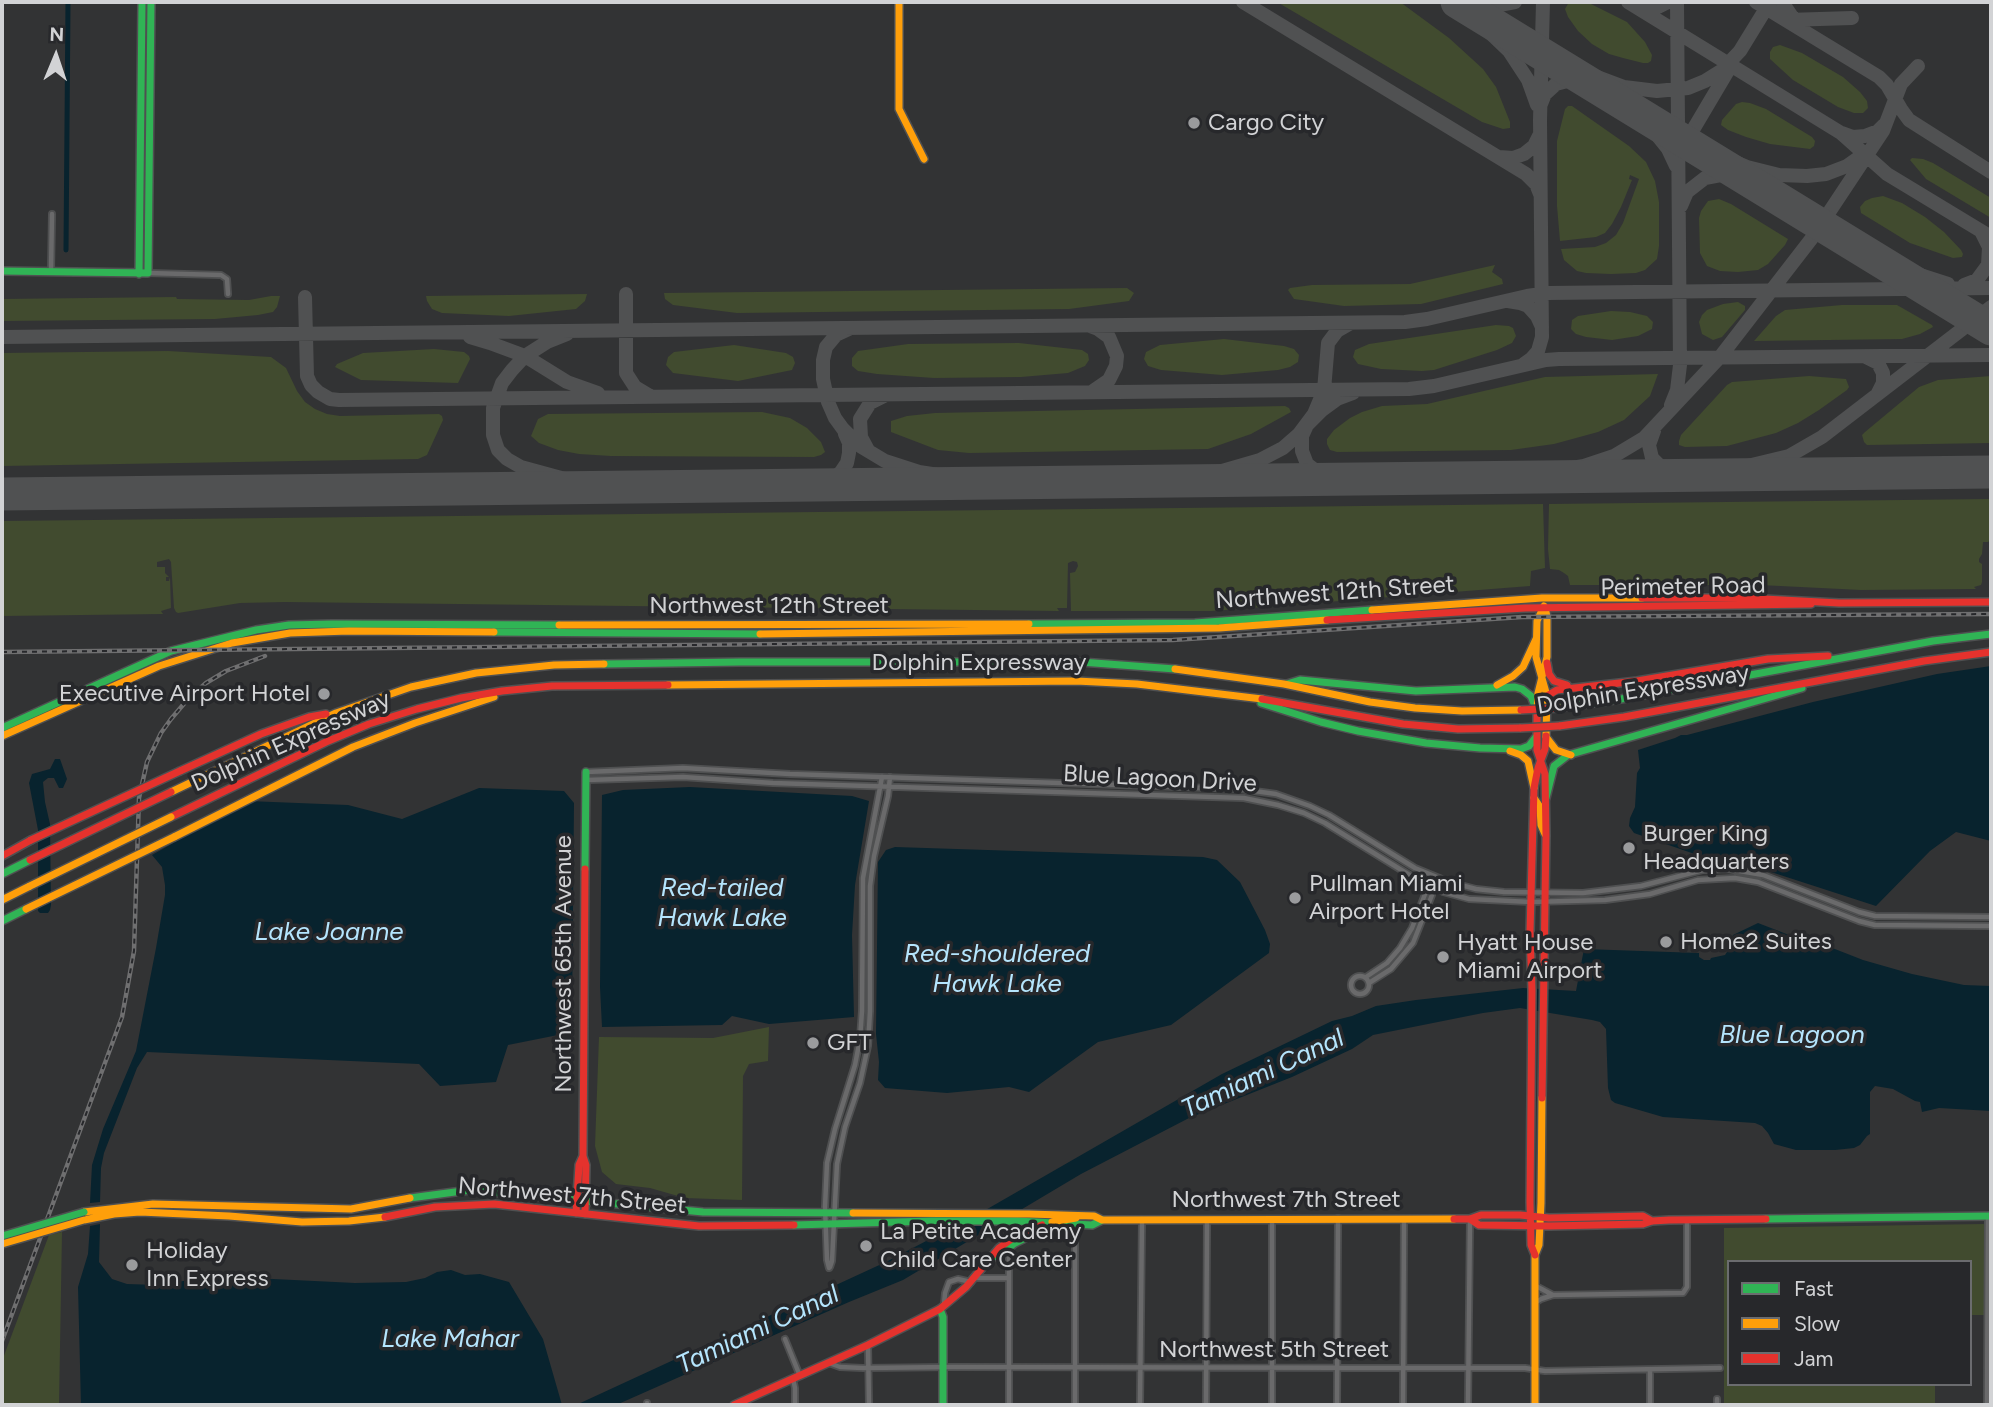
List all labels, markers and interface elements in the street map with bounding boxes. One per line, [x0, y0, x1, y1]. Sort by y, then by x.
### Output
north arrow [21, 21, 91, 91]
text: N [49, 23, 64, 46]
place label: Cargo City [1208, 109, 1324, 137]
marker: Cargo City [1186, 115, 1202, 131]
street label: Northwest 12th Street [1214, 570, 1456, 616]
street label: Perimeter Road [1600, 571, 1766, 603]
street label: Northwest 12th Street [649, 592, 889, 620]
street label: Dolphin Expressway [872, 649, 1086, 677]
street label: Dolphin Expressway [1535, 659, 1751, 721]
place label: Executive Airport Hotel [59, 680, 310, 708]
street label: Dolphin Expressway [187, 685, 395, 799]
marker: Executive Airport Hotel [316, 686, 332, 702]
street label: Blue Lagoon Drive [1062, 760, 1258, 798]
place label: Burger King Headquarters [1643, 820, 1789, 876]
street label: Northwest 65th Avenue [550, 835, 578, 1093]
marker: Burger King Headquarters [1621, 840, 1637, 856]
place label: Pullman Miami Airport Hotel [1309, 870, 1463, 926]
water label: Red-tailed Hawk Lake [657, 872, 787, 934]
marker: Pullman Miami Airport Hotel [1287, 890, 1303, 906]
water label: Lake Joanne [255, 916, 403, 948]
place label: Home2 Suites [1680, 928, 1832, 956]
place label: Hyatt House Miami Airport [1457, 929, 1602, 985]
marker: Home2 Suites [1658, 934, 1674, 950]
water label: Red-shouldered Hawk Lake [904, 938, 1090, 1000]
marker: Hyatt House Miami Airport [1435, 949, 1451, 965]
water label: Blue Lagoon [1719, 1019, 1865, 1051]
water label: Tamiami Canal [1177, 1023, 1349, 1125]
place label: GFT [827, 1029, 872, 1057]
marker: GFT [805, 1035, 821, 1051]
street label: Northwest 7th Street [457, 1172, 687, 1220]
street label: Northwest 7th Street [1171, 1186, 1401, 1214]
place label: La Petite Academy Child Care Center [880, 1218, 1081, 1274]
place label: Holiday Inn Express [146, 1237, 269, 1293]
marker: La Petite Academy Child Care Center [858, 1238, 874, 1254]
marker: Holiday Inn Express [124, 1257, 140, 1273]
legend [1727, 1260, 1972, 1386]
text: Fast [1794, 1276, 1834, 1301]
water label: Tamiami Canal [672, 1279, 844, 1381]
text: Slow [1794, 1311, 1840, 1336]
water label: Lake Mahar [381, 1323, 519, 1355]
street label: Northwest 5th Street [1159, 1336, 1389, 1364]
text: Jam [1794, 1346, 1833, 1371]

